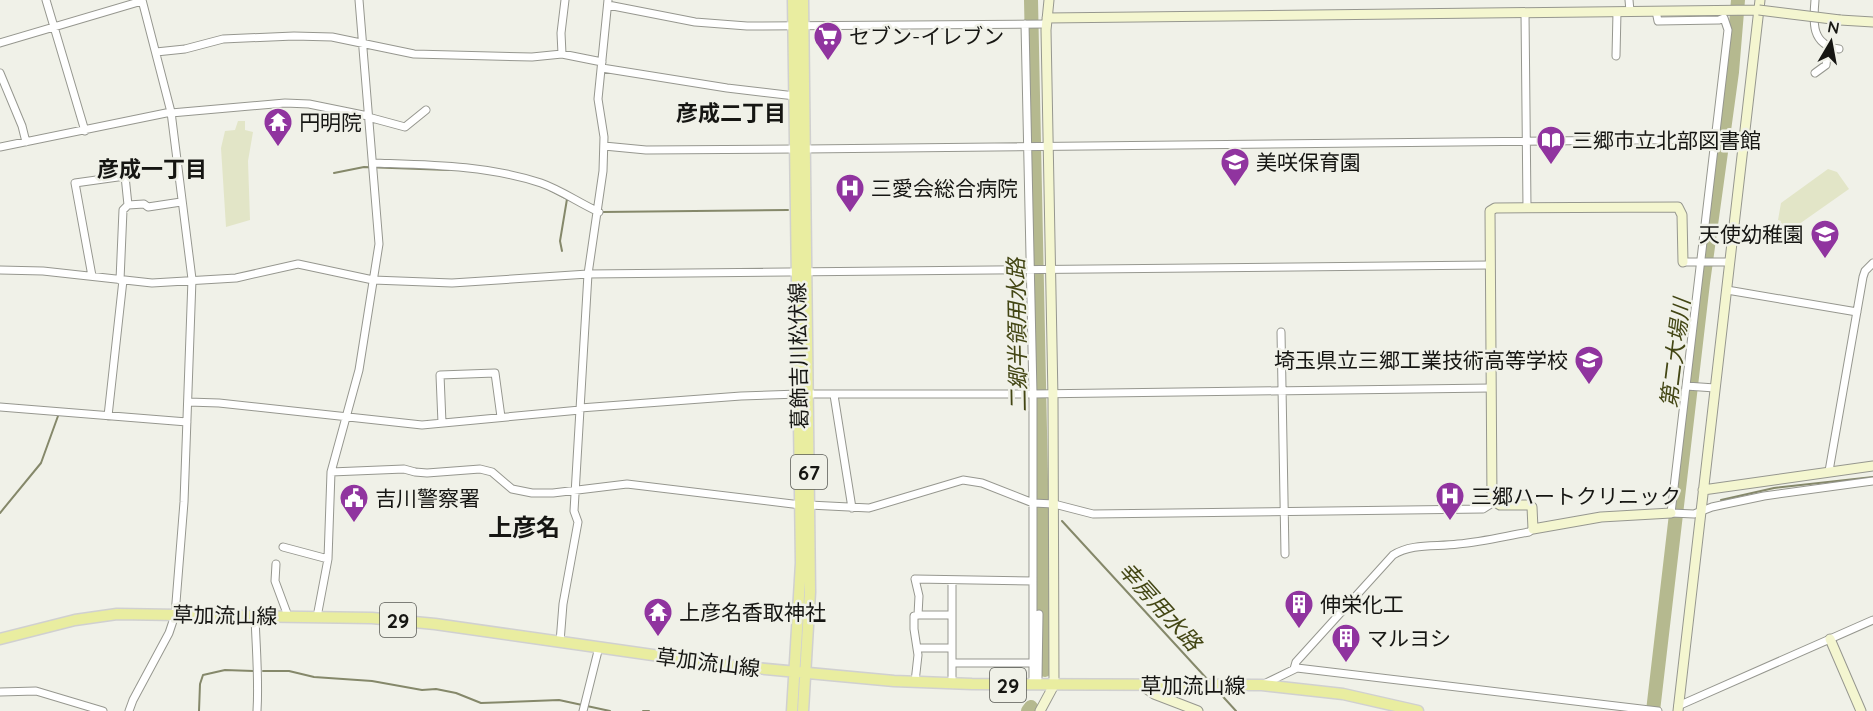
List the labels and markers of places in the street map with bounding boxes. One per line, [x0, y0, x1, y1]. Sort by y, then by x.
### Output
supermarket icon: セブン-イレブン [812, 20, 844, 62]
place label: セブン-イレブン [849, 23, 1004, 49]
temple icon: 円明院 [262, 106, 294, 148]
place label: 円明院 [299, 109, 362, 135]
library icon: 三郷市立北部図書館 [1535, 124, 1567, 166]
place label: 三郷市立北部図書館 [1572, 127, 1761, 153]
school or university icon: 美咲保育園 [1219, 146, 1251, 188]
place label: 美咲保育園 [1256, 149, 1361, 175]
hospital icon: 三愛会総合病院 [834, 172, 866, 214]
place label: 三愛会総合病院 [871, 175, 1018, 201]
school or university icon: 天使幼稚園 [1809, 218, 1841, 260]
place label: 天使幼稚園 [1699, 221, 1804, 247]
school or university icon: 埼玉県立三郷工業技術高等学校 [1573, 344, 1605, 386]
place label: 埼玉県立三郷工業技術高等学校 [1274, 347, 1568, 373]
hospital icon: 三郷ハートクリニック [1434, 480, 1466, 522]
public building icon: 吉川警察署 [338, 482, 370, 524]
place label: 三郷ハートクリニック [1471, 483, 1681, 509]
place label: 吉川警察署 [375, 485, 480, 511]
building icon: 伸栄化工 [1283, 588, 1315, 630]
place label: 伸栄化工 [1320, 591, 1404, 617]
temple icon: 上彦名香取神社 [642, 596, 674, 638]
place label: 上彦名香取神社 [679, 599, 826, 625]
building icon: マルヨシ [1330, 622, 1362, 664]
place label: マルヨシ [1367, 625, 1451, 651]

